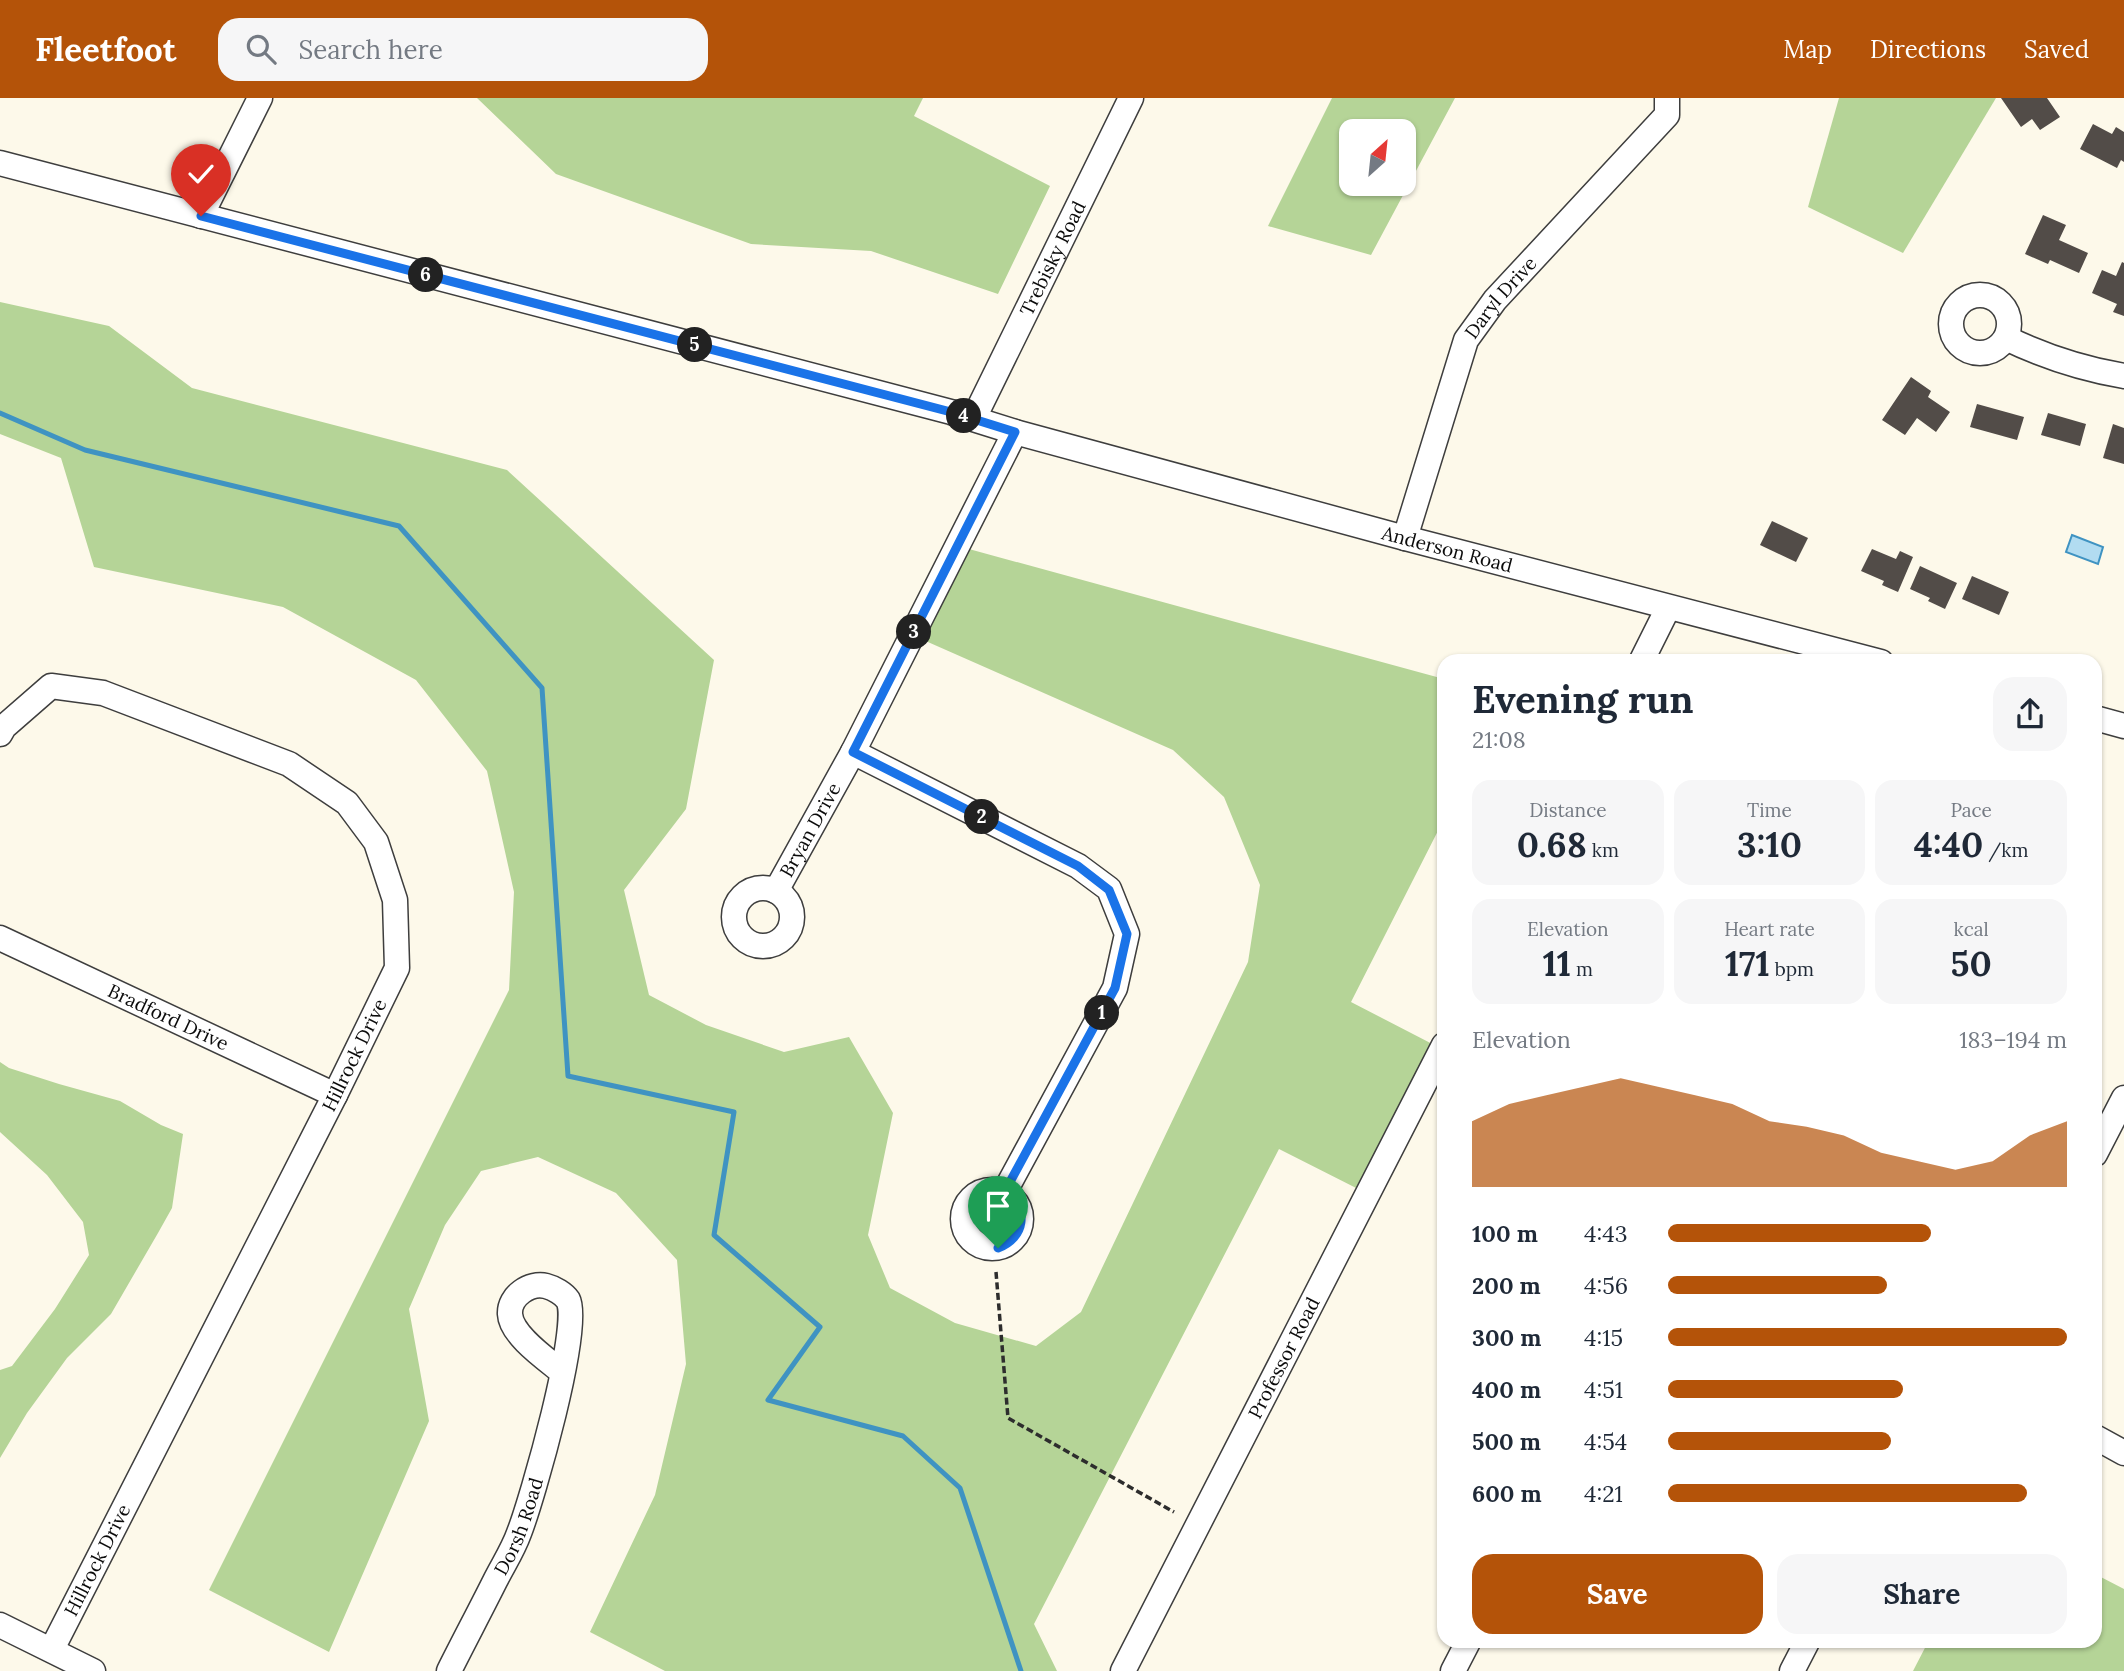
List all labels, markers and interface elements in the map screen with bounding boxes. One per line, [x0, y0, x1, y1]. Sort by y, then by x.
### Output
search box [218, 18, 708, 81]
text: Fleetfoot [35, 28, 176, 70]
icon: search [242, 30, 280, 68]
text: Search here [298, 33, 443, 66]
text: Map [1783, 34, 1832, 65]
text: Directions [1870, 34, 1986, 65]
text: Saved [2024, 34, 2089, 65]
north arrow [1339, 119, 1416, 196]
map controls [1339, 119, 1416, 196]
pin [171, 144, 231, 216]
icon: check [182, 155, 220, 193]
street label: Trebisky Road [1014, 197, 1091, 320]
street label: Daryl Drive [1459, 251, 1542, 343]
pin: 6 [408, 258, 444, 292]
text: 6 [420, 262, 431, 286]
pin: 5 [678, 328, 712, 362]
text: 5 [689, 332, 700, 356]
pin: 4 [946, 398, 982, 434]
text: 4 [958, 403, 969, 427]
street label: Anderson Road [1378, 520, 1515, 578]
pin: 3 [897, 614, 932, 650]
text: 3 [908, 619, 919, 643]
text: Evening run [1472, 675, 1694, 723]
button: share [1993, 677, 2067, 751]
text: 21:08 [1472, 725, 1526, 754]
street label: Bryan Drive [774, 778, 846, 881]
text: Distance [1529, 798, 1606, 822]
text: Time [1747, 798, 1792, 822]
text: Pace [1950, 798, 1992, 822]
pin: 2 [964, 800, 1000, 834]
text: 2 [976, 804, 987, 828]
text: 0.68 [1517, 822, 1587, 867]
text: 3:10 [1737, 822, 1802, 867]
text: 4:40 [1914, 822, 1983, 867]
text: km [1587, 838, 1619, 862]
text: /km [1983, 838, 2028, 862]
text: Elevation [1527, 917, 1609, 941]
text: Heart rate [1724, 917, 1815, 941]
text: kcal [1954, 917, 1989, 941]
text: 11 [1543, 941, 1571, 986]
text: 171 [1725, 941, 1770, 986]
text: 50 [1951, 941, 1992, 986]
text: m [1571, 957, 1593, 981]
text: bpm [1770, 957, 1814, 981]
street label: Bradford Drive [104, 978, 233, 1055]
street label: Hillrock Drive [316, 995, 392, 1115]
pin: 1 [1084, 996, 1120, 1030]
text: 1 [1098, 1000, 1105, 1024]
text: Elevation [1472, 1025, 1571, 1054]
text: 183–194 m [1959, 1025, 2067, 1054]
pin [968, 1176, 1028, 1248]
icon: arrive [979, 1187, 1017, 1225]
text: 100 m [1472, 1219, 1538, 1248]
text: 4:43 [1584, 1219, 1628, 1248]
text: 200 m [1472, 1271, 1541, 1300]
text: 4:56 [1584, 1271, 1628, 1300]
street label: Professor Road [1242, 1293, 1325, 1423]
text: 300 m [1472, 1323, 1541, 1352]
text: 4:15 [1584, 1323, 1623, 1352]
text: 400 m [1472, 1375, 1541, 1404]
text: 4:51 [1584, 1375, 1623, 1404]
text: 500 m [1472, 1427, 1541, 1456]
text: 4:54 [1584, 1427, 1627, 1456]
street label: Dorsh Road [488, 1475, 548, 1579]
text: 600 m [1472, 1479, 1542, 1508]
text: 4:21 [1584, 1479, 1623, 1508]
street label: Hillrock Drive [59, 1500, 135, 1620]
button: Save [1472, 1554, 1763, 1634]
button: Share [1777, 1554, 2067, 1634]

